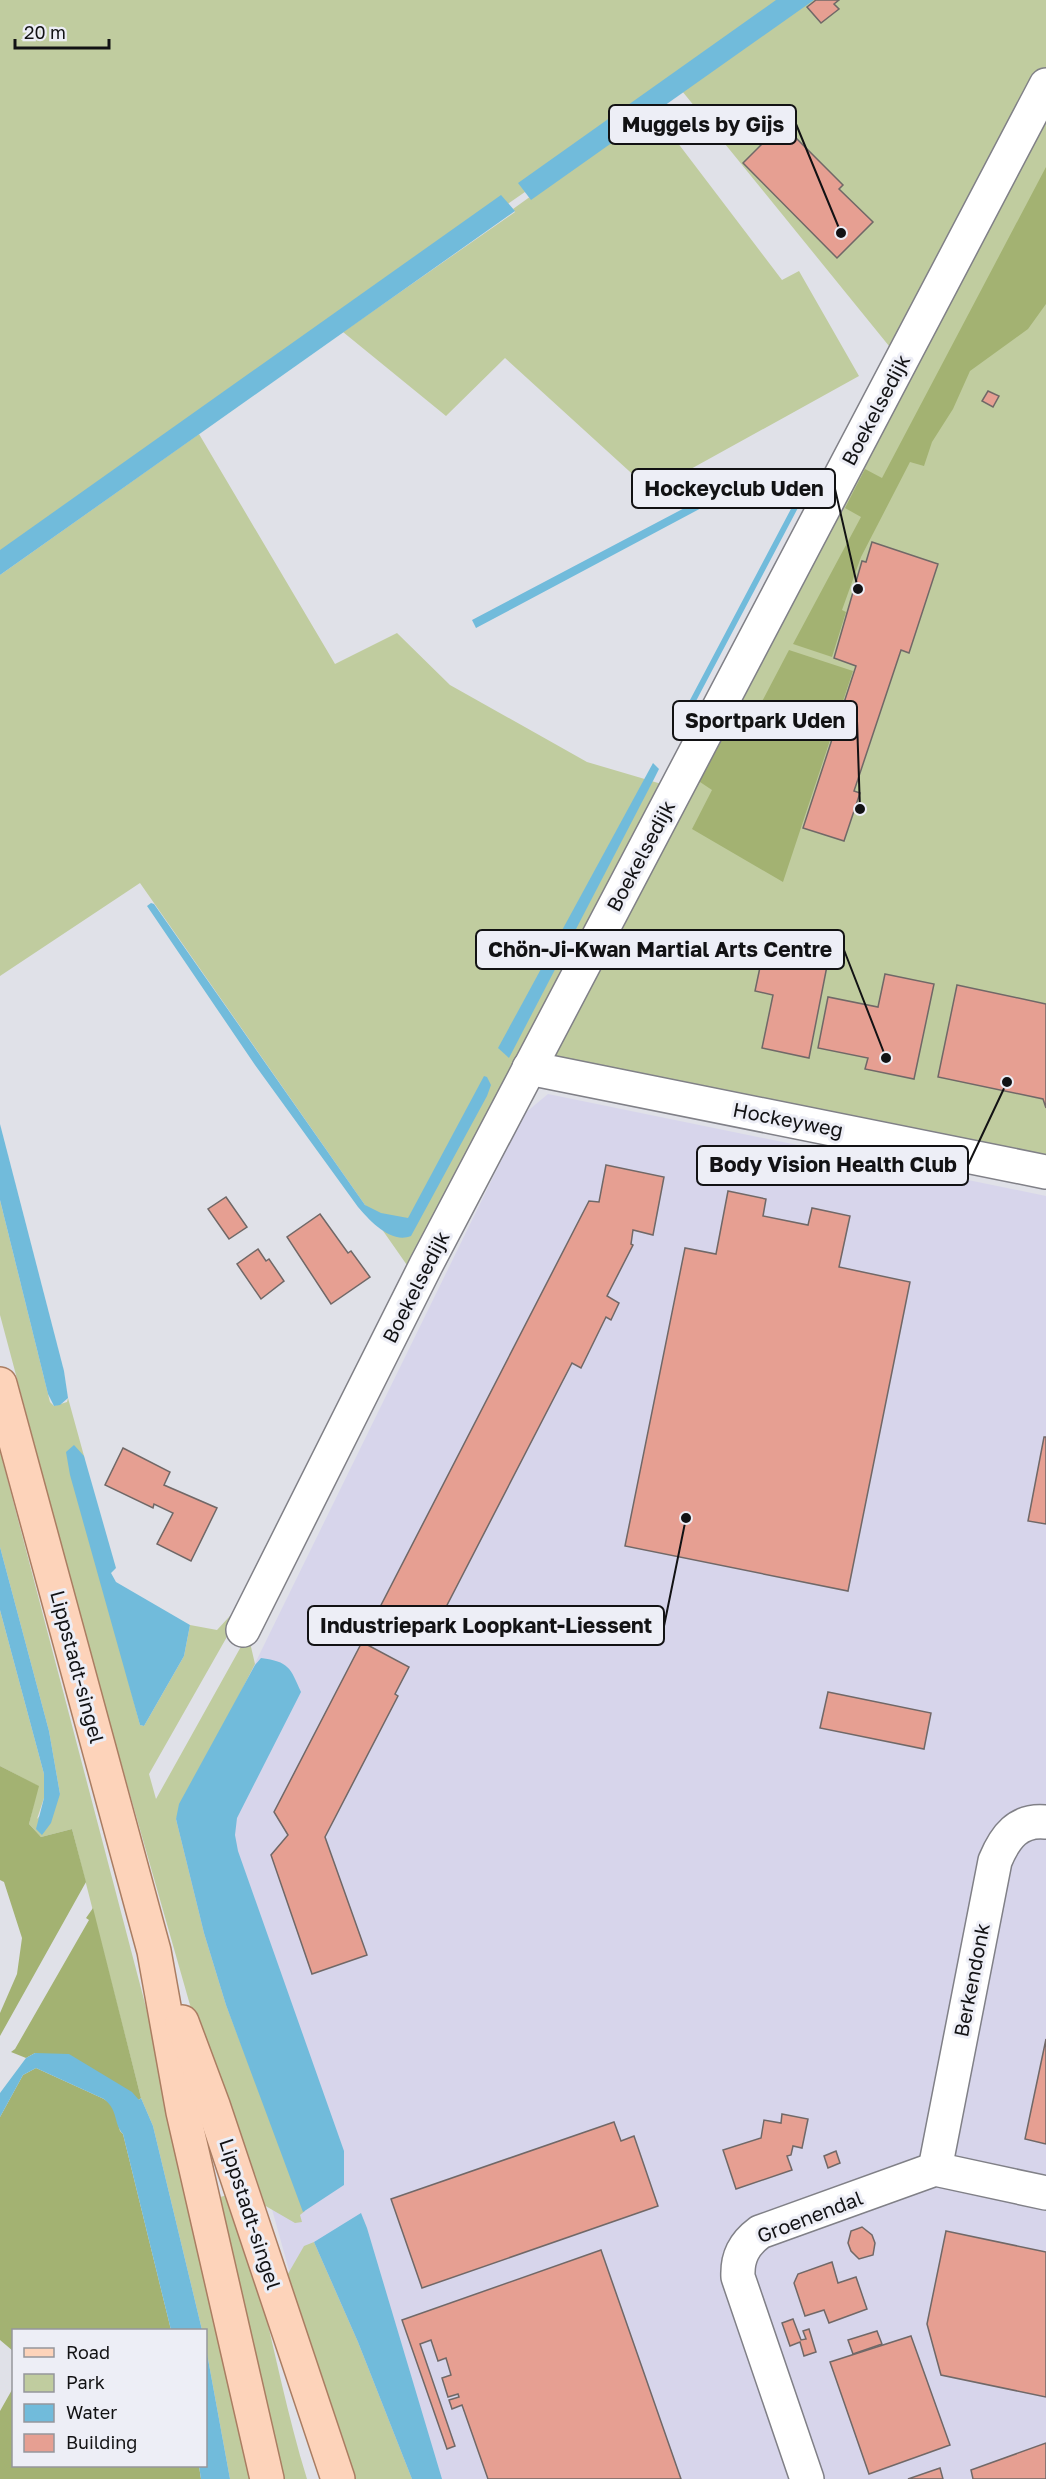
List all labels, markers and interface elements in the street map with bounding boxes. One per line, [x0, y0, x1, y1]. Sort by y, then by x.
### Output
scale bar [15, 12, 110, 50]
text: 20 m [24, 21, 66, 43]
callout: Muggels by Gijs [609, 105, 796, 144]
text: Muggels by Gijs [622, 111, 784, 137]
street label: Boekelsedijk [836, 350, 914, 469]
callout: Hockeyclub Uden [632, 469, 835, 508]
text: Hockeyclub Uden [644, 475, 824, 501]
callout: Sportpark Uden [673, 701, 857, 740]
text: Sportpark Uden [685, 707, 845, 733]
street label: Boekelsedijk [601, 796, 679, 915]
callout: Chön-Ji-Kwan Martial Arts Centre [476, 930, 844, 969]
text: Chön-Ji-Kwan Martial Arts Centre [488, 936, 832, 962]
street label: Hockeyweg [731, 1097, 845, 1141]
callout: Body Vision Health Club [697, 1146, 968, 1185]
text: Body Vision Health Club [709, 1151, 957, 1177]
street label: Boekelsedijk [377, 1227, 454, 1347]
street label: Lippstadt-singel [46, 1588, 110, 1746]
callout: Industriepark Loopkant-Liessent [308, 1606, 664, 1645]
text: Industriepark Loopkant-Liessent [320, 1612, 652, 1638]
street label: Berkendonk [948, 1921, 994, 2039]
street label: Lippstadt-singel [215, 2135, 287, 2292]
street label: Groenendal [753, 2185, 866, 2247]
legend [12, 2329, 207, 2467]
text: Road [66, 2341, 110, 2363]
text: Park [66, 2371, 105, 2393]
text: Water [66, 2401, 117, 2423]
text: Building [66, 2431, 137, 2453]

